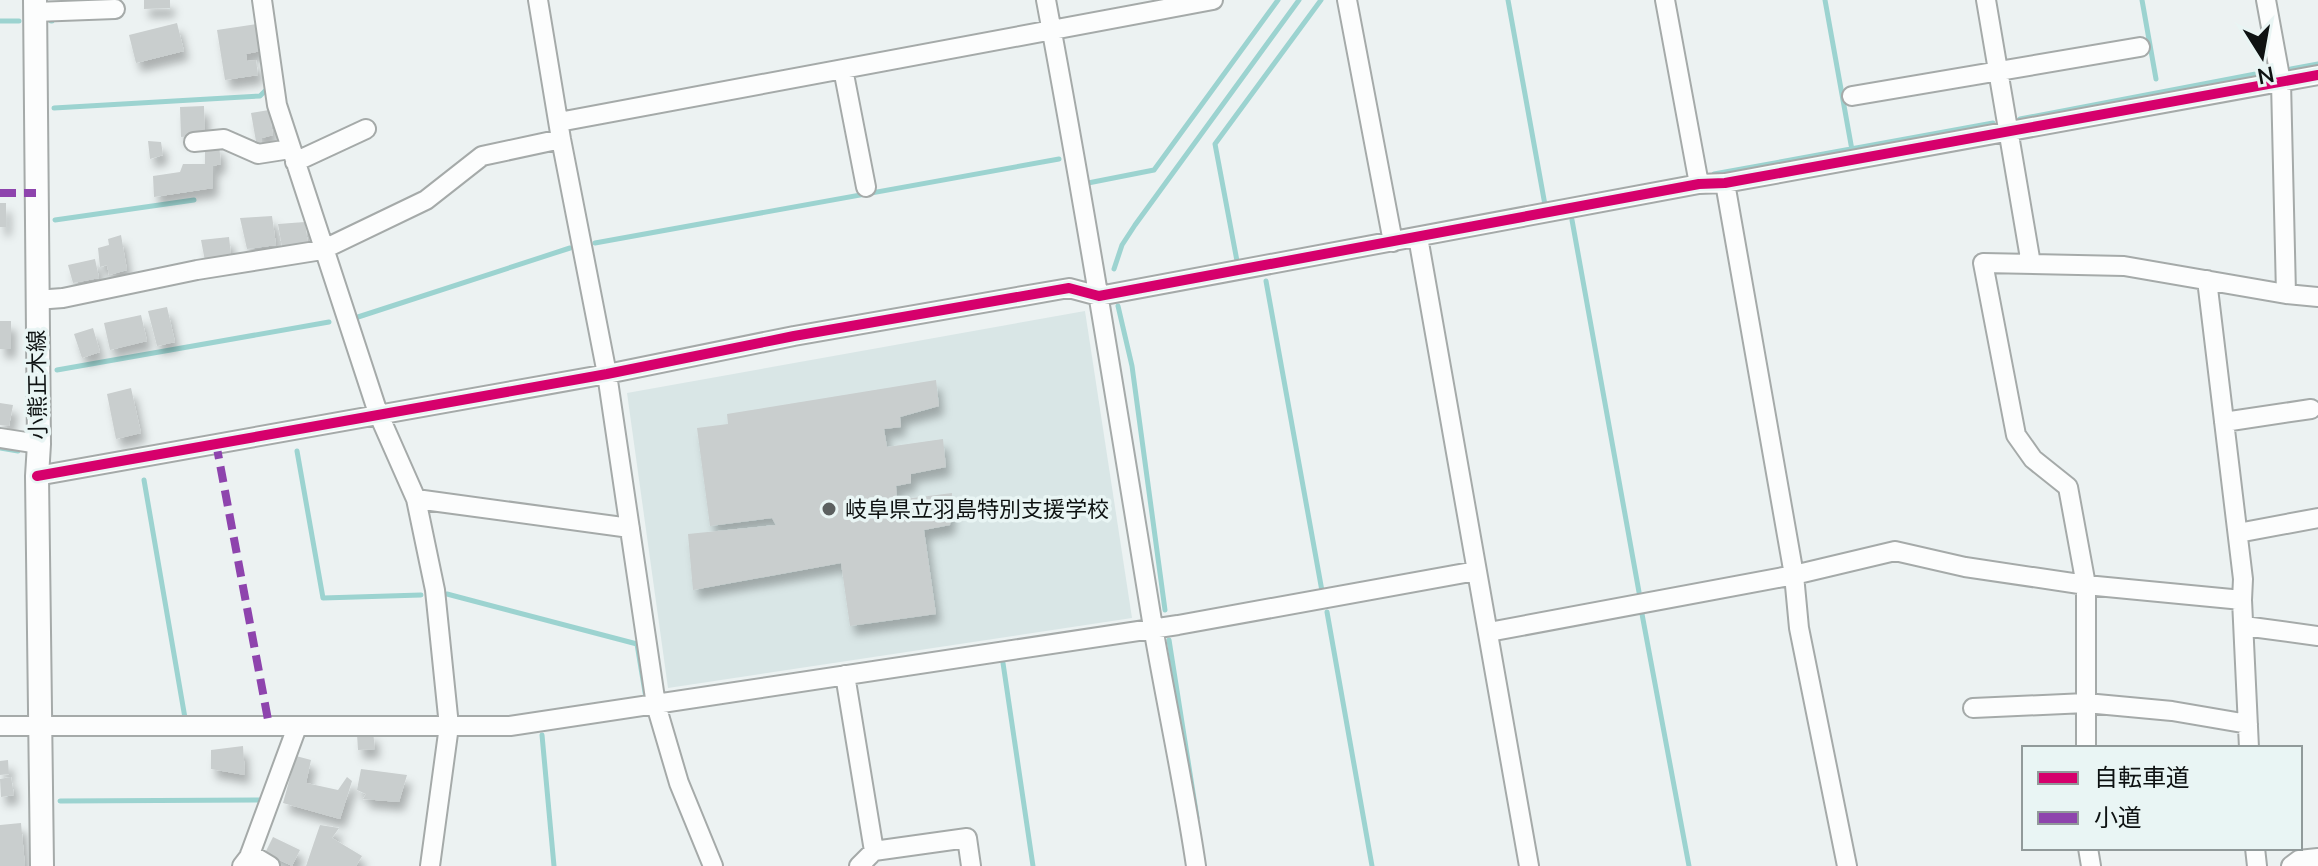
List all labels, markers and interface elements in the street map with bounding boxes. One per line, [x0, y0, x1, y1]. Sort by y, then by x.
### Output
north arrow [2222, 16, 2302, 96]
text: N [2255, 60, 2277, 91]
street label: 小熊正木線 [22, 330, 52, 440]
place label: 岐阜県立羽島特別支援学校 [845, 495, 1109, 523]
marker: 岐阜県立羽島特別支援学校 [820, 500, 838, 518]
legend [2022, 746, 2302, 850]
text: 自転車道 [2094, 762, 2190, 792]
text: 小道 [2094, 802, 2142, 832]

